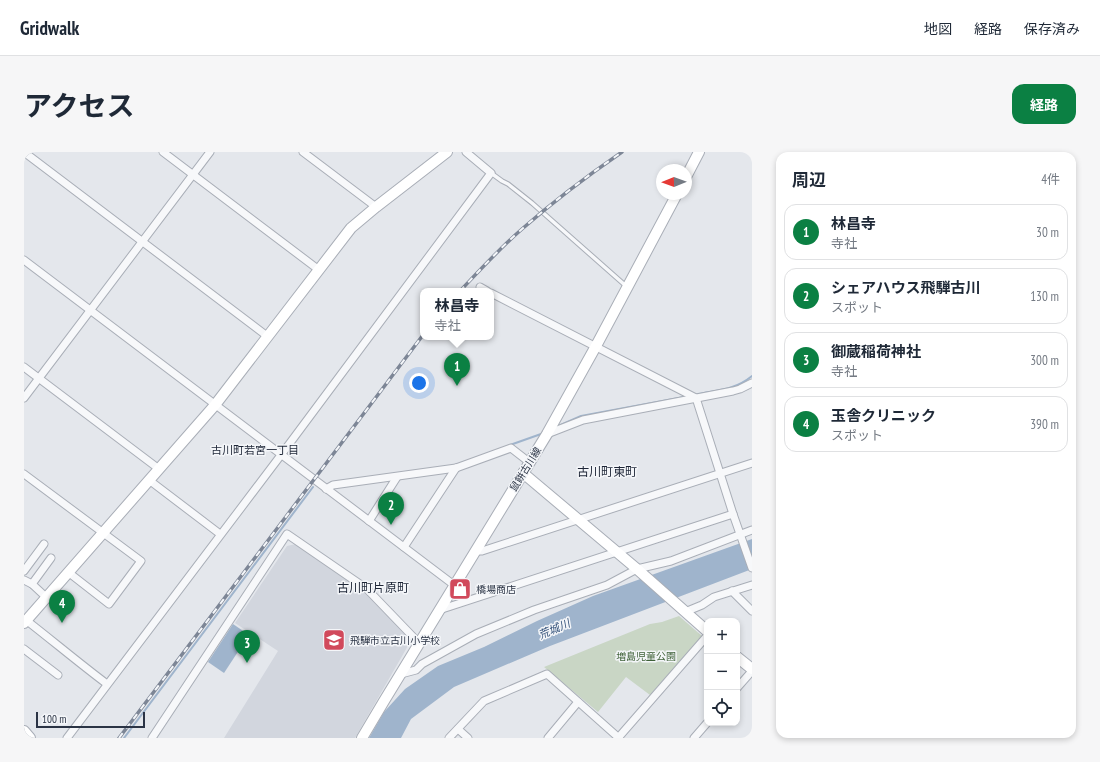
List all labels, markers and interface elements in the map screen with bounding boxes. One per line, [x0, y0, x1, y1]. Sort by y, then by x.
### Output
text: Gridwalk [20, 16, 79, 40]
text: 地図 [924, 20, 952, 38]
text: 経路 [974, 20, 1002, 38]
text: 保存済み [1024, 20, 1080, 38]
button: 経路 [1012, 84, 1076, 124]
text: アクセス [24, 87, 135, 124]
north arrow [656, 164, 692, 200]
text: 周辺 [792, 169, 826, 191]
text: 4件 [1041, 171, 1060, 188]
text: 林昌寺 [831, 214, 876, 233]
text: 1 [803, 224, 809, 241]
text: 30 m [1036, 224, 1059, 241]
text: 寺社 [831, 235, 857, 252]
text: シェアハウス飛騨古川 [831, 278, 980, 297]
popup [420, 288, 494, 340]
text: 2 [803, 288, 809, 305]
text: 130 m [1030, 288, 1059, 305]
text: 林昌寺 [434, 296, 480, 315]
text: スポット [831, 299, 883, 316]
text: 寺社 [434, 317, 461, 334]
text: 御蔵稲荷神社 [831, 342, 921, 361]
text: 3 [803, 352, 809, 369]
text: 300 m [1030, 352, 1059, 369]
pin: 1 [444, 353, 470, 386]
text: 寺社 [831, 363, 857, 380]
your location [409, 373, 429, 393]
text: 玉舎クリニック [831, 406, 936, 425]
text: 4 [803, 416, 809, 433]
text: 390 m [1030, 416, 1059, 433]
text: スポット [831, 427, 883, 444]
district label: 古川町若宮一丁目 [211, 443, 299, 457]
street label: 鼠餅古川線 [507, 445, 544, 494]
district label: 古川町東町 [577, 464, 637, 479]
pin: 2 [378, 492, 404, 525]
shop icon: 橋場商店 [447, 576, 473, 602]
district label: 古川町片原町 [337, 580, 409, 595]
place label: 橋場商店 [476, 583, 516, 596]
pin: 4 [49, 590, 75, 623]
water label: 荒城川 [536, 615, 573, 642]
map controls [704, 618, 740, 726]
button: + [704, 618, 740, 654]
school or university icon: 飛騨市立古川小学校 [321, 627, 347, 653]
pin: 3 [234, 630, 260, 663]
place label: 飛騨市立古川小学校 [350, 634, 440, 647]
park label: 増島児童公園 [616, 650, 676, 663]
button: − [704, 654, 740, 690]
button: locate [704, 690, 740, 726]
scale bar [36, 710, 145, 729]
text: 100 m [42, 712, 66, 726]

